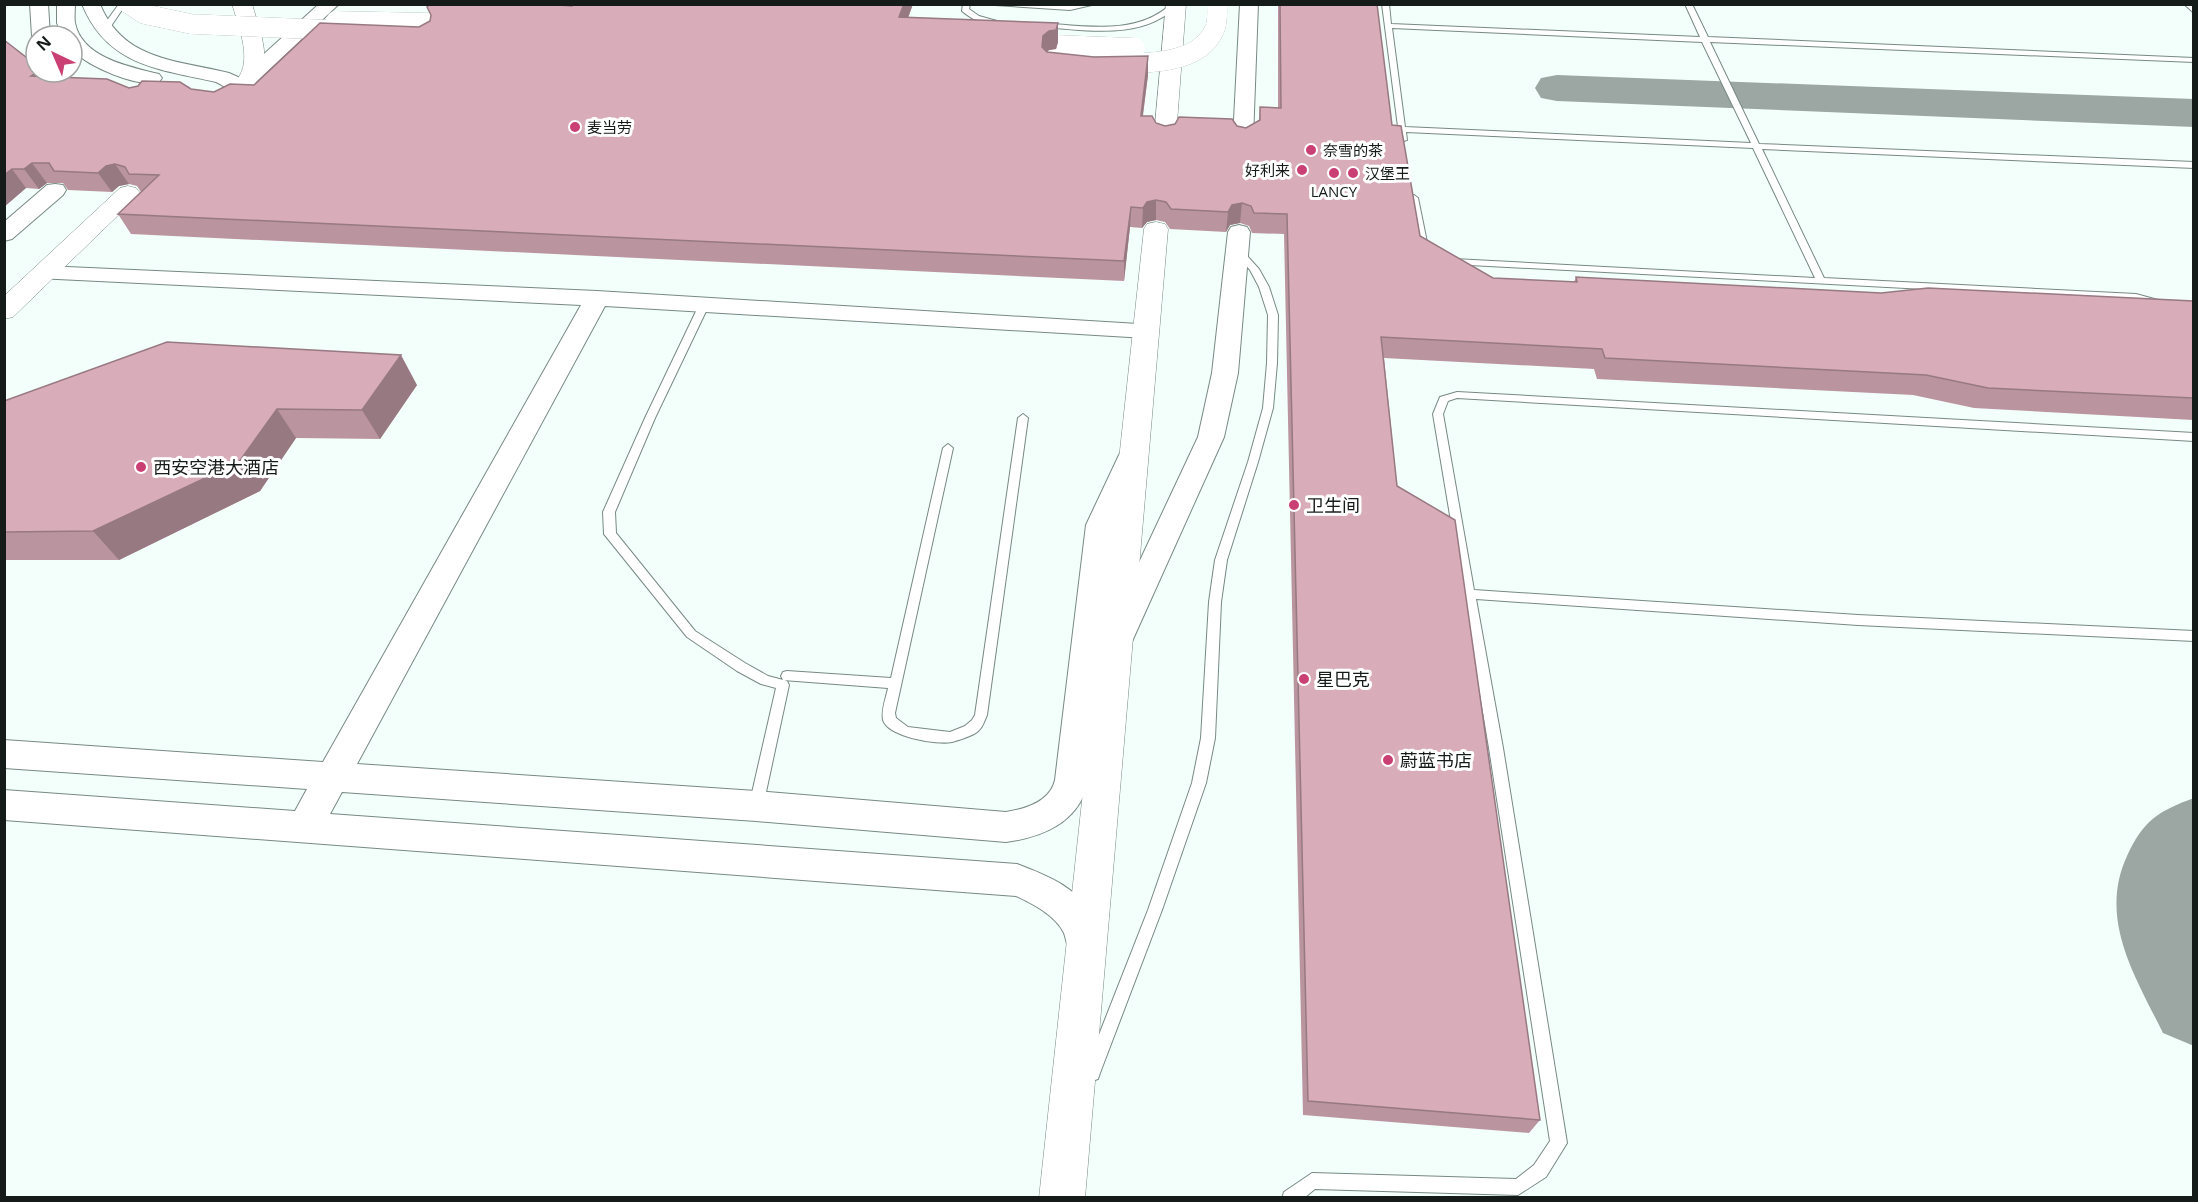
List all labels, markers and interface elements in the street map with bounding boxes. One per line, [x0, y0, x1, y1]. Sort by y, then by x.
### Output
north arrow [24, 24, 84, 84]
text: N [31, 31, 56, 56]
place label: 麦当劳 [587, 117, 632, 137]
marker: 麦当劳 [568, 120, 582, 134]
place label: 奈雪的茶 [1323, 140, 1383, 160]
marker: 奈雪的茶 [1304, 143, 1318, 157]
place label: 好利来 [1245, 160, 1290, 180]
marker: 好利来 [1295, 163, 1309, 177]
place label: 汉堡王 [1365, 163, 1410, 183]
marker: LANCY [1327, 166, 1341, 180]
marker: 汉堡王 [1346, 166, 1360, 180]
place label: LANCY [1311, 181, 1358, 201]
place label: 西安空港大酒店 [153, 455, 279, 479]
marker: 西安空港大酒店 [134, 460, 148, 474]
place label: 卫生间 [1306, 493, 1360, 517]
marker: 卫生间 [1287, 498, 1301, 512]
place label: 星巴克 [1316, 667, 1370, 691]
marker: 星巴克 [1297, 672, 1311, 686]
place label: 蔚蓝书店 [1400, 748, 1472, 772]
marker: 蔚蓝书店 [1381, 753, 1395, 767]

